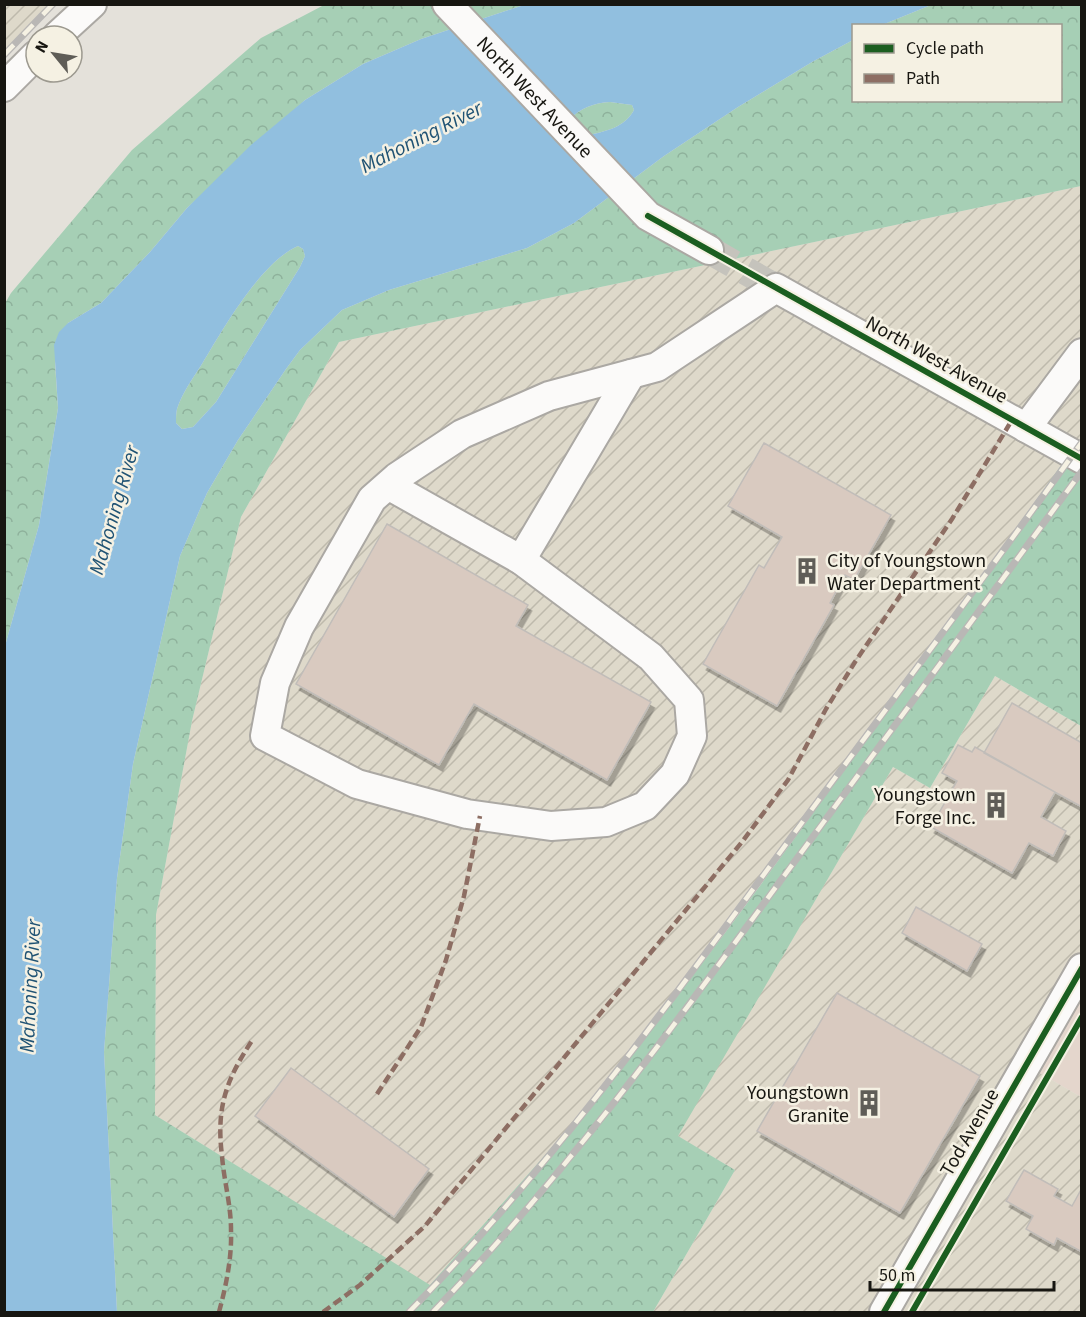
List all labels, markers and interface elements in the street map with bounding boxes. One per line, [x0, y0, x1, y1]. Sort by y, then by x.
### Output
north arrow [24, 24, 84, 84]
legend [852, 24, 1062, 102]
street label: North West Avenue [470, 30, 599, 165]
text: Cycle path [906, 36, 984, 61]
text: N [30, 37, 54, 57]
text: Path [906, 66, 940, 91]
water label: Mahoning River [355, 93, 488, 181]
street label: North West Avenue [860, 309, 1013, 411]
water label: Mahoning River [81, 441, 147, 578]
place label: City of Youngstown Water Department [827, 547, 986, 598]
building icon: City of Youngstown Water Department [792, 556, 822, 586]
place label: Youngstown Forge Inc. [873, 781, 976, 832]
building icon: Youngstown Forge Inc. [981, 790, 1011, 820]
water label: Mahoning River [12, 918, 49, 1053]
place label: Youngstown Granite [746, 1079, 849, 1130]
street label: Tod Avenue [933, 1083, 1006, 1181]
building icon: Youngstown Granite [854, 1088, 884, 1118]
scale bar [870, 1254, 1054, 1292]
text: 50 m [879, 1263, 915, 1288]

